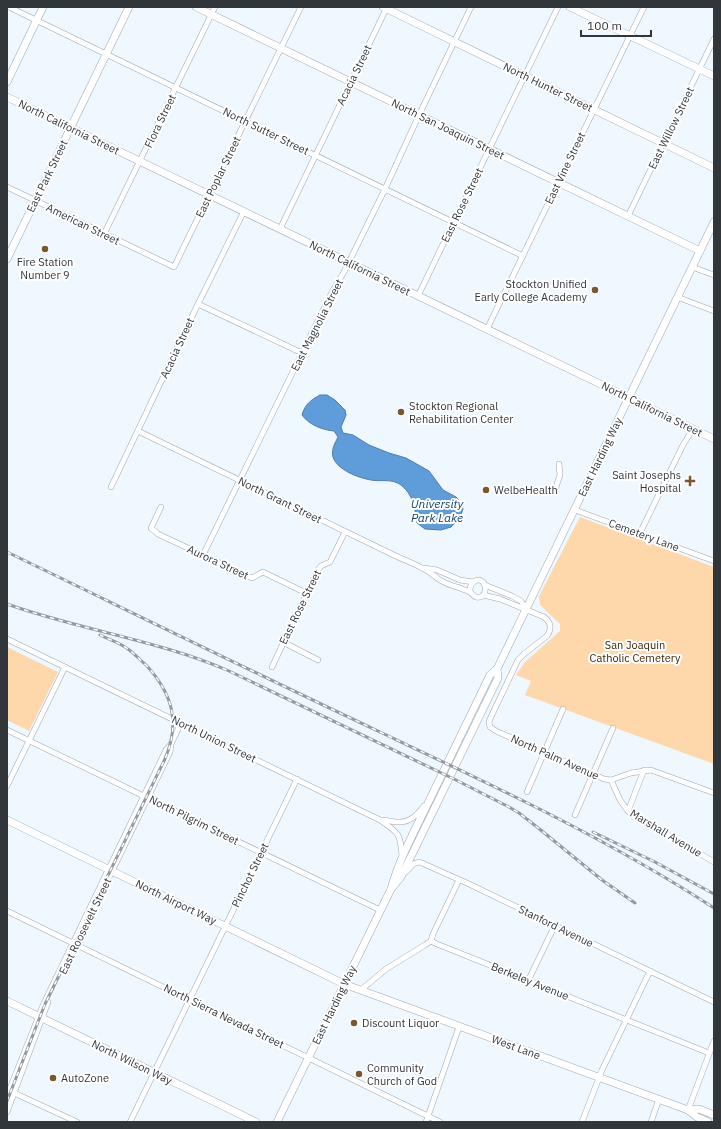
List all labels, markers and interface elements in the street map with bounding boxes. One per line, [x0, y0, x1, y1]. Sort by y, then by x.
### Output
scale bar [581, 12, 651, 38]
text: 100 m [587, 18, 622, 33]
street label: Acacia Street [333, 42, 375, 107]
street label: North Hunter Street [501, 59, 595, 115]
street label: East Willow Street [645, 84, 697, 171]
street label: Flora Street [141, 92, 179, 150]
street label: North California Street [16, 96, 122, 158]
street label: North San Joaquin Street [389, 96, 507, 163]
street label: North Sutter Street [221, 104, 311, 158]
street label: East Vine Street [541, 130, 589, 206]
street label: East Poplar Street [192, 134, 244, 220]
street label: East Park Street [23, 137, 71, 215]
street label: East Rose Street [438, 165, 486, 245]
street label: American Street [44, 200, 122, 248]
street label: North California Street [307, 237, 413, 299]
marker: Fire Station Number 9 [40, 244, 50, 254]
place label: Fire Station Number 9 [17, 255, 73, 282]
street label: East Magnolia Street [288, 277, 346, 373]
place label: Stockton Unified Early College Academy [474, 277, 588, 304]
marker: Stockton Unified Early College Academy [590, 285, 600, 295]
street label: Acacia Street [157, 315, 197, 381]
street label: North California Street [599, 378, 705, 440]
place label: Stockton Regional Rehabilitation Center [409, 399, 513, 426]
marker: Stockton Regional Rehabilitation Center [396, 407, 406, 417]
street label: East Harding Way [575, 415, 625, 499]
place label: Saint Josephs Hospital [612, 468, 681, 495]
street label: North Grant Street [236, 474, 324, 526]
marker: Saint Josephs Hospital [684, 475, 696, 487]
place label: WelbeHealth [494, 483, 558, 497]
marker: WelbeHealth [481, 485, 491, 495]
water label: University Park Lake [411, 496, 464, 525]
street label: Cemetery Lane [607, 516, 681, 554]
street label: Aurora Street [185, 542, 251, 582]
street label: East Rose Street [276, 567, 324, 647]
park label: San Joaquin Catholic Cemetery [590, 638, 681, 665]
street label: North Union Street [169, 712, 259, 766]
street label: North Palm Avenue [509, 731, 601, 783]
street label: North Pilgrim Street [147, 792, 241, 848]
street label: Marshall Avenue [627, 806, 705, 860]
street label: Pinchot Street [228, 840, 272, 910]
street label: East Roosevelt Street [56, 875, 114, 976]
street label: North Airport Way [133, 876, 219, 928]
street label: Stanford Avenue [516, 902, 596, 950]
street label: Berkeley Avenue [489, 959, 571, 1003]
street label: East Harding Way [309, 963, 359, 1047]
street label: North Sierra Nevada Street [161, 981, 287, 1051]
place label: Discount Liquor [362, 1016, 439, 1030]
marker: Discount Liquor [349, 1018, 359, 1028]
street label: West Lane [490, 1032, 542, 1062]
street label: North Wilson Way [90, 1036, 175, 1088]
place label: Community Church of God [367, 1061, 437, 1088]
marker: Community Church of God [354, 1069, 364, 1079]
place label: AutoZone [61, 1071, 109, 1085]
marker: AutoZone [48, 1073, 58, 1083]

